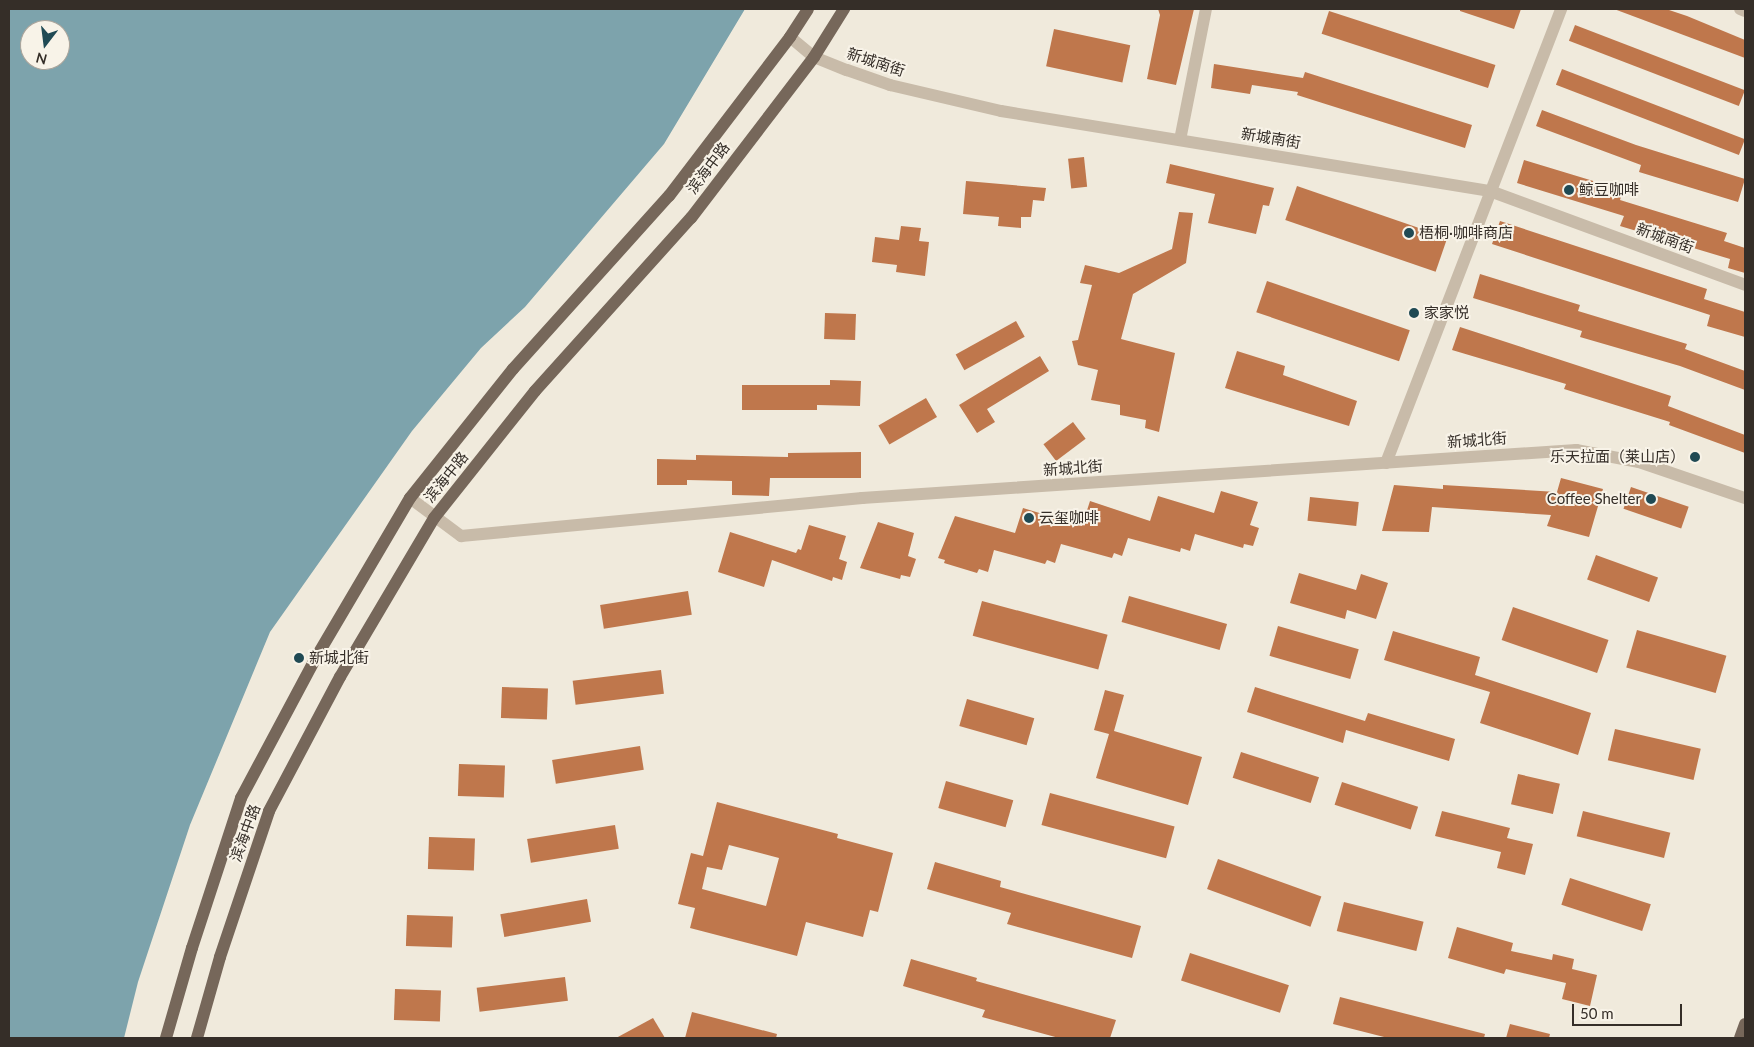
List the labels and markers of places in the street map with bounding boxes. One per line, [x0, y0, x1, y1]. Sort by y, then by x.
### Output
place label: 鲸豆咖啡 [1579, 181, 1639, 199]
marker: 鲸豆咖啡 [1563, 184, 1575, 196]
place label: 梧桐·咖啡商店 [1419, 224, 1513, 242]
marker: 梧桐·咖啡商店 [1403, 227, 1415, 239]
place label: 家家悦 [1424, 304, 1469, 322]
marker: 家家悦 [1408, 307, 1420, 319]
place label: 乐天拉面（莱山店） [1550, 448, 1685, 466]
marker: 乐天拉面（莱山店） [1689, 451, 1701, 463]
place label: Coffee Shelter [1547, 490, 1641, 508]
marker: Coffee Shelter [1645, 493, 1657, 505]
place label: 云玺咖啡 [1039, 509, 1099, 527]
marker: 云玺咖啡 [1023, 512, 1035, 524]
place label: 新城北街 [309, 649, 369, 667]
marker: 新城北街 [293, 652, 305, 664]

